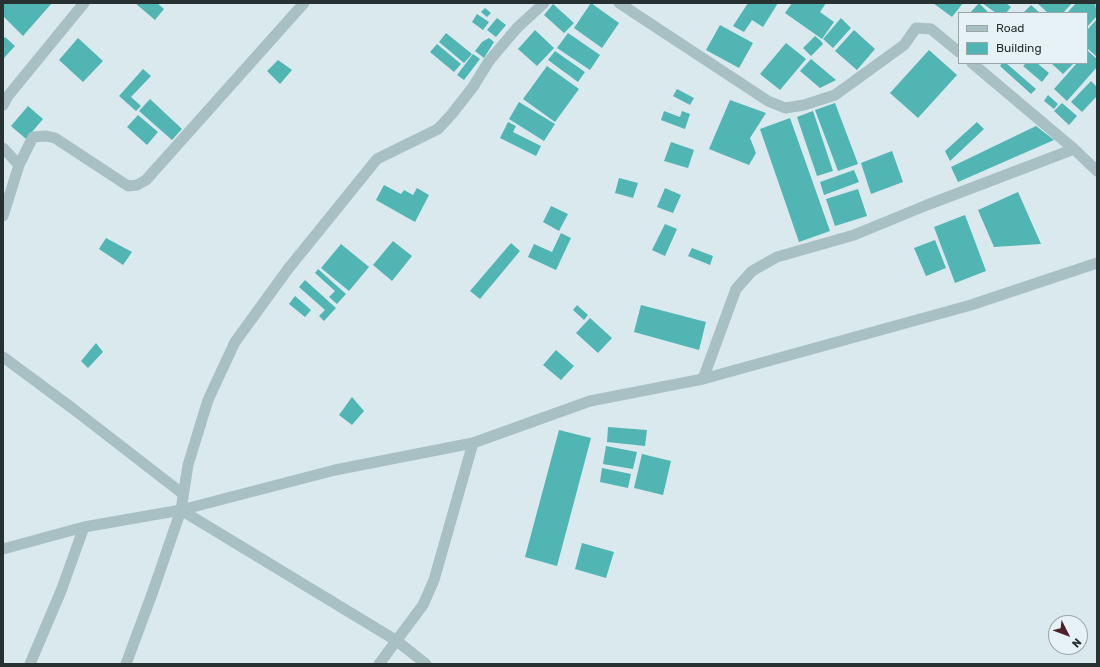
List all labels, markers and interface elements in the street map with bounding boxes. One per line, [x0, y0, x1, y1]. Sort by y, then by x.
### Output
legend [958, 12, 1088, 64]
text: Road [996, 21, 1024, 35]
text: Building [996, 41, 1042, 55]
north arrow [1048, 615, 1088, 655]
text: N [1069, 635, 1084, 650]

